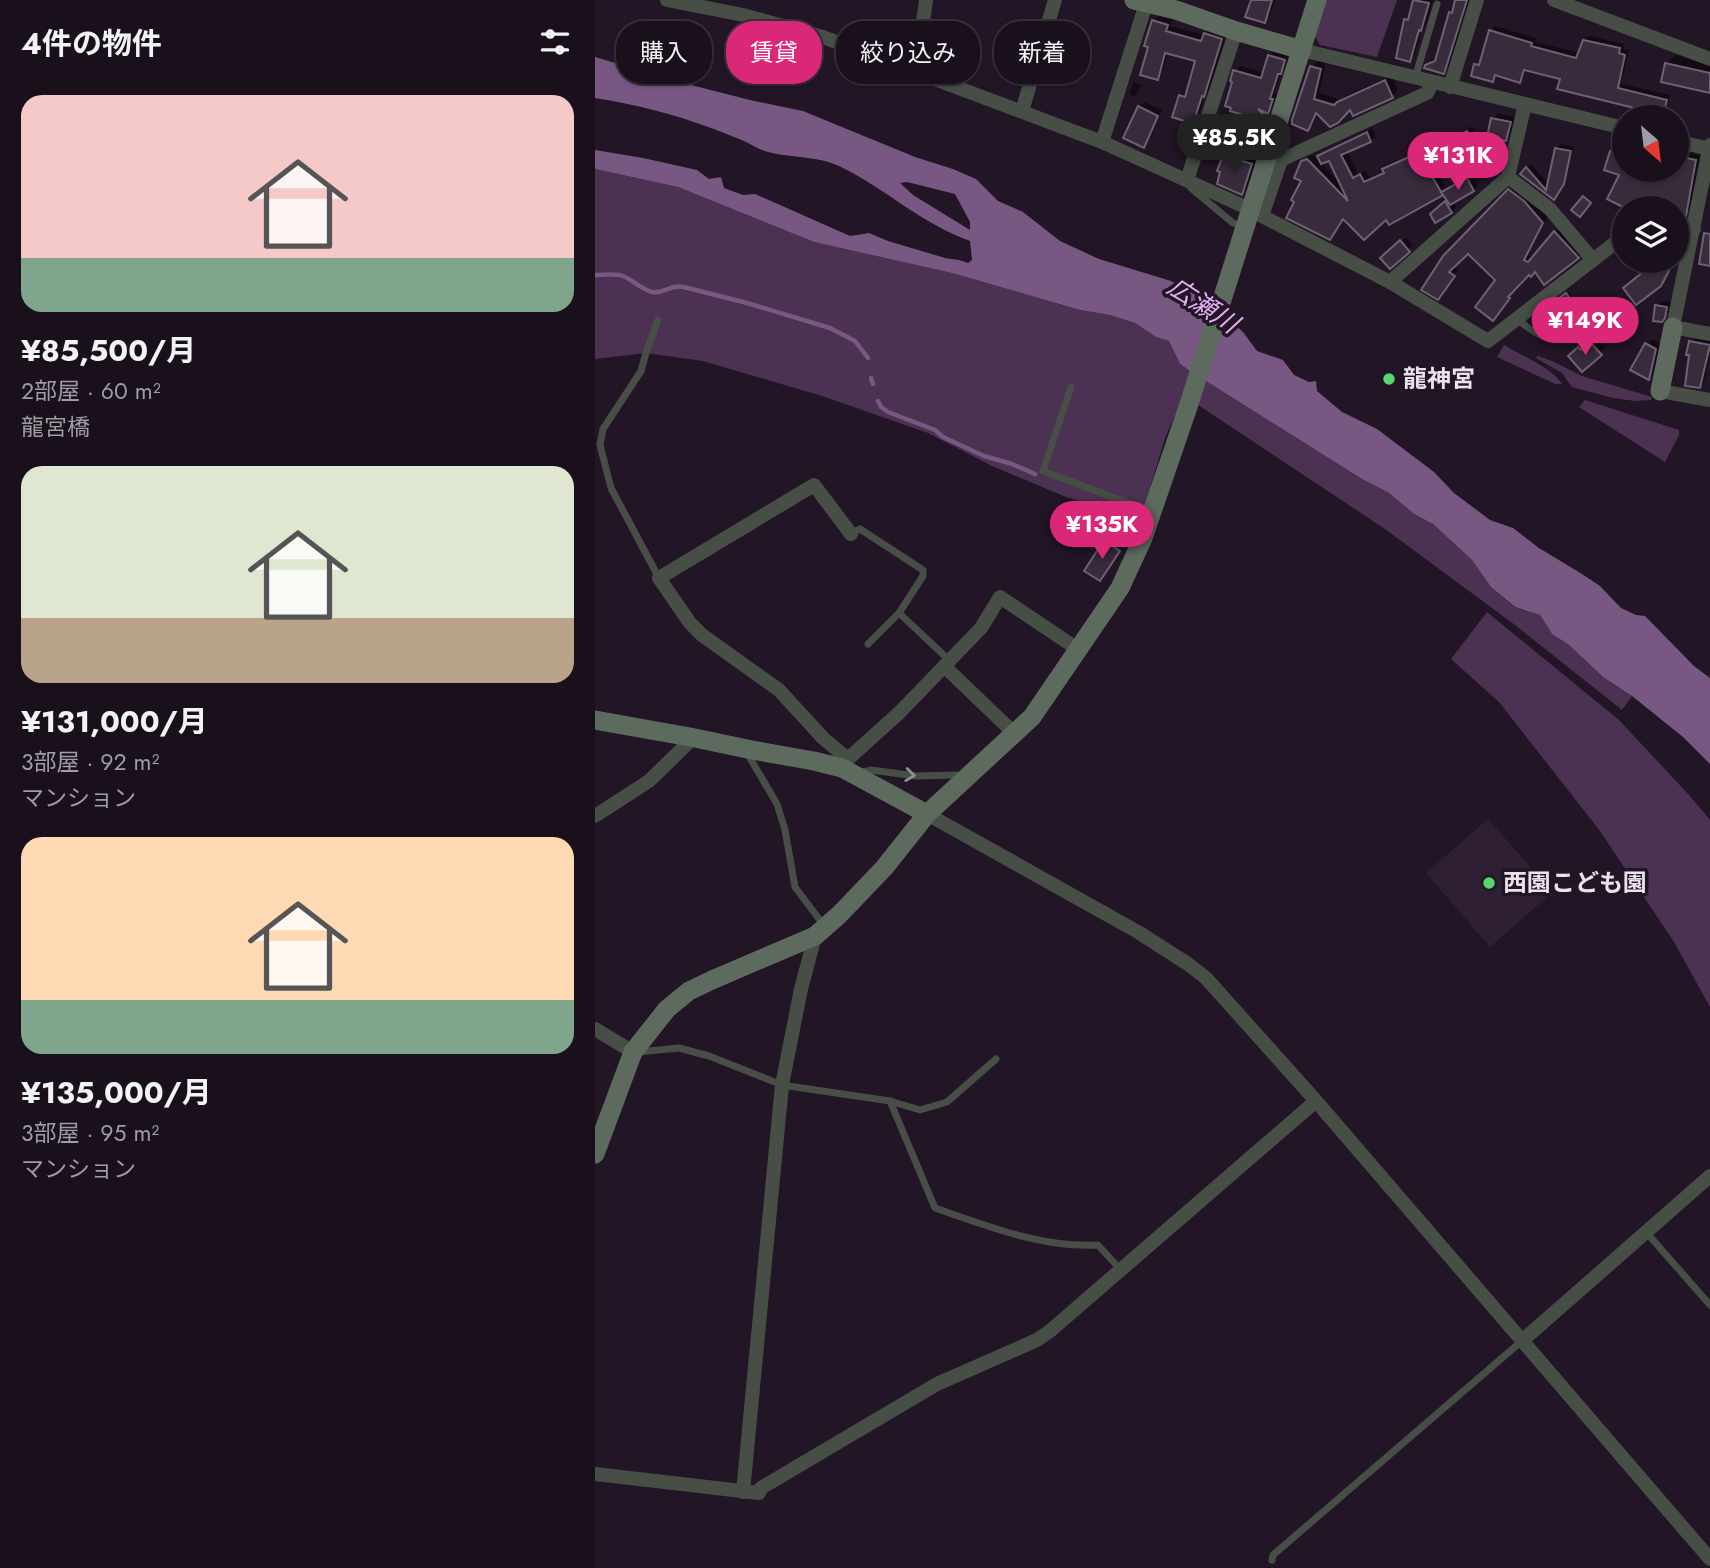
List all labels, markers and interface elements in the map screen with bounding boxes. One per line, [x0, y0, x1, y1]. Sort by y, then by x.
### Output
chip: 購入 [616, 21, 712, 84]
chip: 賃貸 [726, 21, 822, 84]
chip: 絞り込み [836, 21, 980, 84]
chip: 新着 [994, 21, 1090, 84]
text: 4件の物件 [21, 22, 162, 65]
icon: filters [536, 23, 574, 61]
north arrow [1612, 105, 1689, 182]
map controls [1612, 105, 1689, 273]
pin: ¥85.5K [1177, 114, 1291, 174]
text: ¥85.5K [1193, 120, 1275, 154]
pin: ¥131K [1409, 132, 1507, 192]
text: ¥131K [1423, 138, 1493, 172]
icon: home [235, 141, 361, 267]
button: layers [1612, 196, 1689, 273]
water label: 広瀬川 [1160, 268, 1249, 344]
pin: ¥149K [1536, 298, 1634, 357]
text: ¥149K [1548, 303, 1622, 337]
text: ¥85,500/月 [21, 329, 196, 372]
place label: 龍神宮 [1403, 361, 1475, 396]
marker: 龍神宮 [1381, 371, 1397, 387]
text: 2部屋 · 60 m² [21, 374, 161, 408]
text: 龍宮橋 [21, 410, 90, 444]
pin: ¥135K [1053, 502, 1151, 561]
text: ¥135K [1066, 507, 1138, 541]
icon: home [235, 512, 361, 638]
text: ¥131,000/月 [21, 700, 208, 743]
text: 3部屋 · 92 m² [21, 745, 159, 779]
one-way arrow [904, 767, 916, 782]
text: マンション [21, 781, 136, 815]
place label: 西園こども園 [1503, 865, 1647, 900]
marker: 西園こども園 [1481, 875, 1497, 891]
icon: home [235, 883, 361, 1009]
text: ¥135,000/月 [21, 1071, 212, 1114]
text: 3部屋 · 95 m² [21, 1116, 159, 1150]
text: マンション [21, 1152, 136, 1186]

